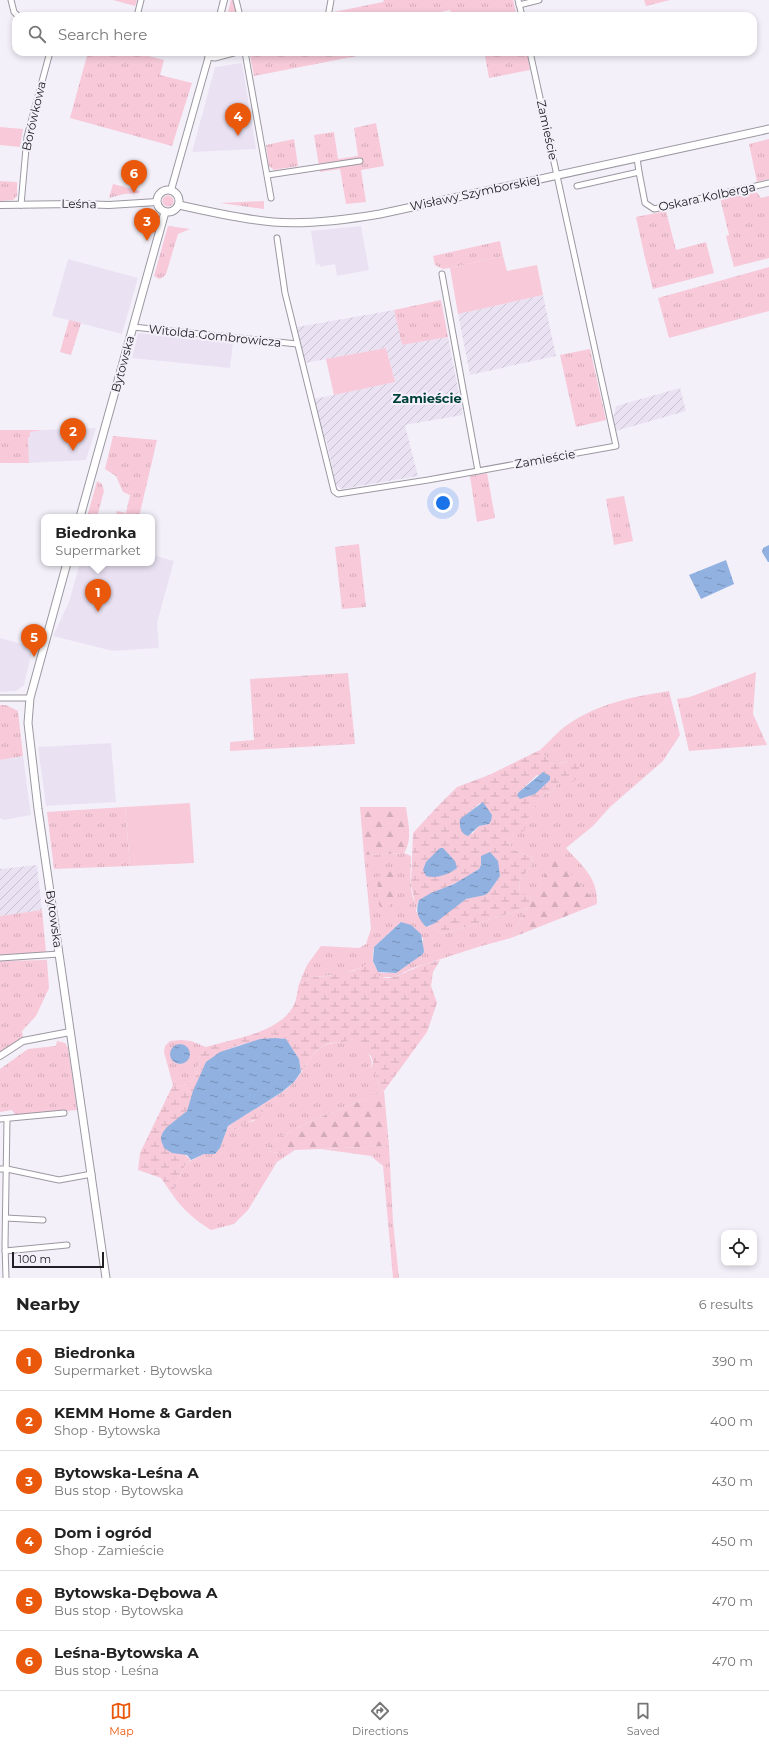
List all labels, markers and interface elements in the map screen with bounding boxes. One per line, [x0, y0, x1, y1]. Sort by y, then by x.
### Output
search box [12, 12, 757, 56]
icon: search [26, 23, 48, 45]
text: Search here [58, 25, 147, 44]
street label: Borówkowa [18, 80, 49, 152]
street label: Zamieście [534, 98, 561, 161]
pin: 4 [225, 103, 251, 136]
pin: 6 [121, 160, 147, 193]
street label: Wisławy Szymborskiej [409, 171, 541, 214]
street label: Oskara Kolberga [657, 179, 757, 214]
street label: Leśna [61, 196, 97, 211]
pin: 3 [134, 208, 160, 241]
street label: Witolda Gombrowicza [148, 321, 282, 350]
street label: Bytowska [108, 334, 137, 394]
district label: Zamieście [392, 390, 462, 406]
pin: 2 [60, 418, 86, 451]
street label: Zamieście [514, 446, 576, 471]
your location [433, 493, 453, 513]
popup [41, 514, 155, 566]
text: Biedronka [55, 523, 136, 542]
text: Supermarket [55, 542, 141, 558]
pin: 1 [85, 579, 111, 612]
pin: 5 [21, 624, 47, 657]
street label: Bytowska [43, 889, 66, 949]
map controls [721, 1230, 757, 1266]
button: locate [721, 1230, 757, 1266]
scale bar [12, 1250, 104, 1269]
text: 100 m [18, 1252, 51, 1266]
text: Nearby [16, 1294, 80, 1314]
text: 6 results [699, 1296, 753, 1312]
text: Biedronka [54, 1343, 135, 1362]
text: 1 [26, 1353, 32, 1369]
text: 390 m [712, 1353, 753, 1369]
text: Supermarket · Bytowska [54, 1362, 213, 1378]
text: KEMM Home & Garden [54, 1403, 232, 1422]
text: 2 [25, 1413, 33, 1429]
text: 400 m [710, 1413, 753, 1429]
text: Shop · Bytowska [54, 1422, 161, 1438]
text: Bytowska-Leśna A [54, 1463, 199, 1482]
text: 3 [25, 1473, 33, 1489]
text: 430 m [711, 1473, 753, 1489]
text: Bus stop · Bytowska [54, 1482, 184, 1498]
text: Dom i ogród [54, 1523, 152, 1542]
text: 4 [25, 1533, 33, 1549]
text: 450 m [711, 1533, 753, 1549]
text: Shop · Zamieście [54, 1542, 164, 1558]
text: Bytowska-Dębowa A [54, 1583, 218, 1602]
text: 5 [25, 1593, 33, 1609]
text: 470 m [712, 1593, 753, 1609]
text: Bus stop · Bytowska [54, 1602, 184, 1618]
text: Leśna-Bytowska A [54, 1643, 199, 1662]
text: 6 [25, 1653, 33, 1669]
text: 470 m [712, 1653, 753, 1669]
text: Bus stop · Leśna [54, 1662, 159, 1678]
tab: Map [109, 1700, 134, 1738]
tab: Directions [352, 1700, 408, 1738]
tab: Saved [627, 1700, 660, 1738]

